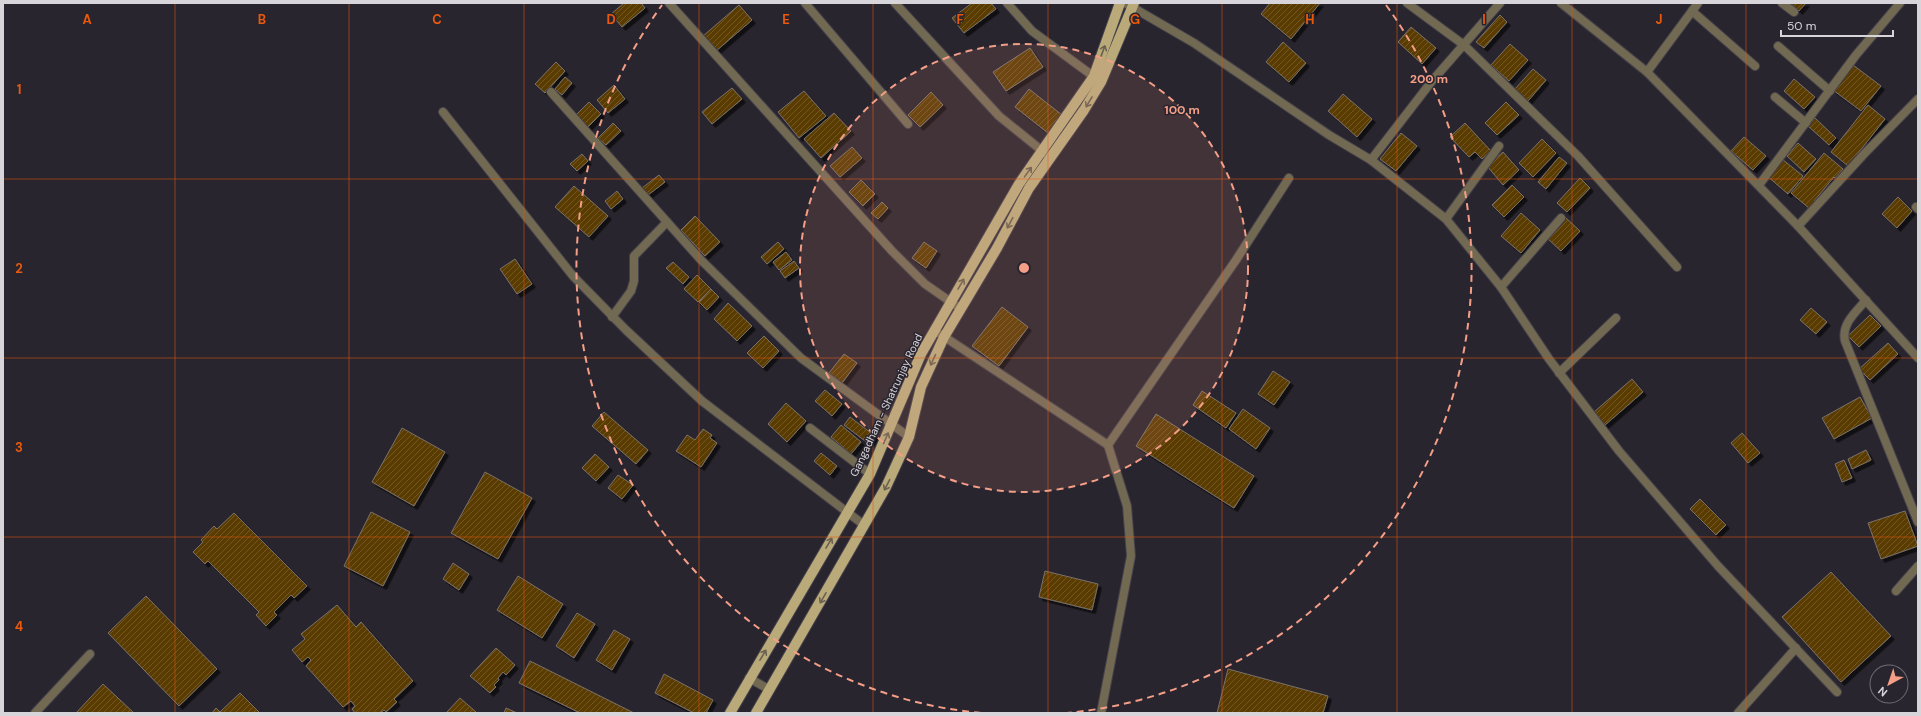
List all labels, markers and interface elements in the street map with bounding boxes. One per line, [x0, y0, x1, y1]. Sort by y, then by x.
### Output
text: A [82, 11, 92, 28]
text: B [258, 11, 266, 28]
text: C [432, 11, 442, 28]
text: D [606, 11, 616, 28]
text: E [782, 11, 790, 28]
text: F [956, 11, 964, 28]
text: G [1130, 11, 1140, 28]
text: H [1305, 11, 1315, 28]
text: I [1482, 11, 1486, 28]
text: J [1655, 11, 1663, 28]
scale bar [1781, 12, 1893, 38]
text: 50 m [1787, 18, 1816, 34]
one-way arrow [1100, 44, 1107, 57]
text: 200 m [1410, 71, 1448, 87]
text: 1 [17, 81, 21, 98]
one-way arrow [1084, 96, 1092, 108]
text: 100 m [1164, 102, 1200, 118]
one-way arrow [1024, 167, 1032, 178]
one-way arrow [1006, 216, 1014, 228]
text: 2 [15, 260, 23, 277]
centre of rings [1017, 261, 1031, 275]
one-way arrow [958, 278, 966, 290]
street label: Gangadham - Shatrunjay Road [847, 331, 925, 479]
one-way arrow [929, 354, 937, 366]
one-way arrow [882, 433, 890, 445]
text: 3 [15, 439, 23, 456]
one-way arrow [883, 479, 890, 491]
one-way arrow [826, 537, 834, 549]
one-way arrow [819, 592, 827, 604]
text: 4 [15, 618, 23, 635]
one-way arrow [759, 649, 767, 661]
north arrow [1869, 664, 1909, 704]
text: N [1875, 684, 1890, 700]

